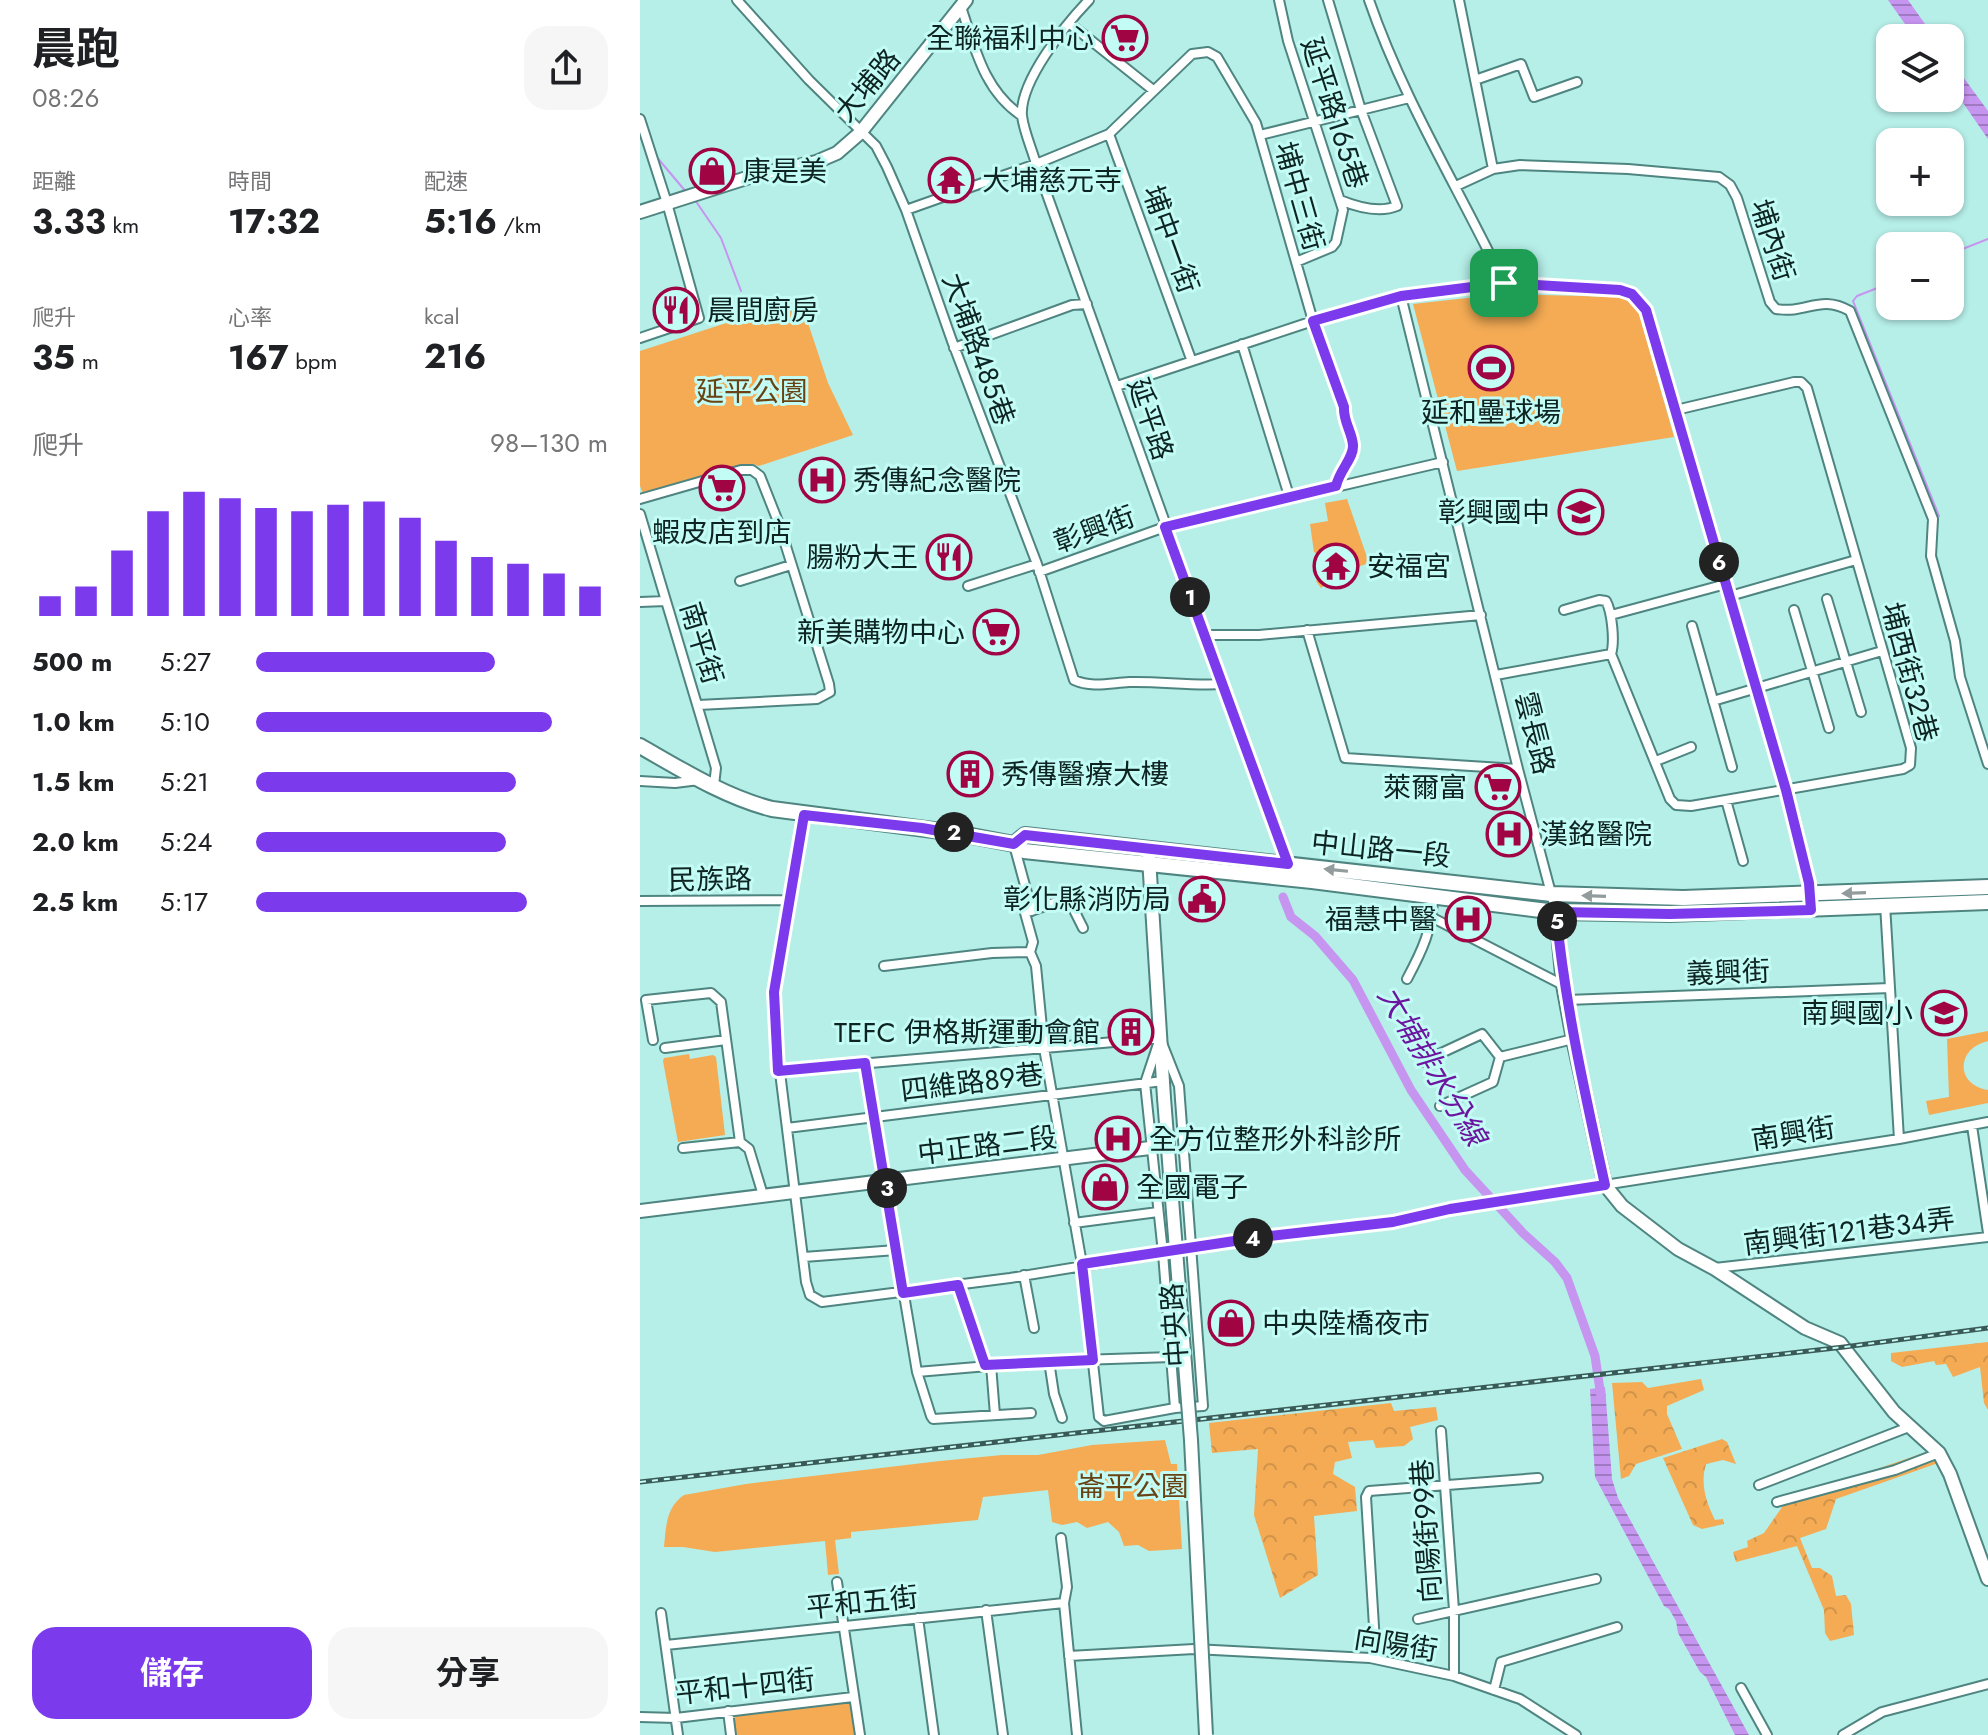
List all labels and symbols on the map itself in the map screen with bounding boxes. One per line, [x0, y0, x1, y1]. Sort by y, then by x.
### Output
supermarket icon: 全聯福利中心 [1101, 14, 1149, 62]
place label: 全聯福利中心 [926, 18, 1094, 59]
street label: 延平路165巷 [1291, 32, 1378, 194]
street label: 大埔路 [825, 40, 910, 131]
street label: 埔中三街 [1264, 137, 1335, 256]
shop icon: 康是美 [688, 147, 736, 195]
place label: 康是美 [743, 151, 827, 192]
temple icon: 大埔慈元寺 [927, 156, 975, 204]
place label: 大埔慈元寺 [982, 160, 1122, 201]
street label: 埔中一街 [1132, 180, 1209, 299]
street label: 埔內街 [1740, 194, 1805, 286]
pin [1470, 249, 1538, 317]
street label: 大埔路485巷 [932, 267, 1025, 431]
restaurant icon: 晨間廚房 [652, 286, 700, 334]
place label: 晨間廚房 [707, 290, 819, 331]
sports icon: 延和壘球場 [1467, 344, 1515, 392]
park label: 延平公園 [696, 371, 808, 412]
street label: 延平路 [1117, 373, 1184, 466]
place label: 延和壘球場 [1421, 392, 1561, 433]
hospital icon: 秀傳紀念醫院 [798, 456, 846, 504]
place label: 秀傳紀念醫院 [853, 460, 1021, 501]
supermarket icon: 蝦皮店到店 [698, 464, 746, 512]
school or university icon: 彰興國中 [1557, 488, 1605, 536]
place label: 彰興國中 [1438, 492, 1550, 533]
street label: 彰興街 [1048, 496, 1141, 563]
place label: 蝦皮店到店 [652, 512, 792, 553]
restaurant icon: 腸粉大王 [925, 533, 973, 581]
place label: 腸粉大王 [806, 537, 918, 578]
temple icon: 安福宮 [1312, 542, 1360, 590]
pin: 6 [1699, 542, 1739, 582]
place label: 安福宮 [1367, 546, 1451, 587]
pin: 1 [1170, 577, 1210, 617]
street label: 南平街 [670, 597, 733, 689]
street label: 埔西街32巷 [1871, 598, 1948, 747]
supermarket icon: 新美購物中心 [972, 608, 1020, 656]
place label: 新美購物中心 [797, 612, 965, 653]
street label: 雲長路 [1504, 687, 1565, 779]
building icon: 秀傳醫療大樓 [946, 750, 994, 798]
place label: 秀傳醫療大樓 [1001, 754, 1169, 795]
supermarket icon: 萊爾富 [1474, 763, 1522, 811]
place label: 萊爾富 [1383, 767, 1467, 808]
hospital icon: 漢銘醫院 [1485, 810, 1533, 858]
pin: 2 [934, 812, 974, 852]
place label: 漢銘醫院 [1540, 814, 1652, 855]
street label: 中山路一段 [1309, 822, 1453, 877]
street label: 民族路 [668, 858, 752, 901]
one-way arrow [1323, 864, 1348, 877]
public building icon: 彰化縣消防局 [1178, 875, 1226, 923]
place label: 彰化縣消防局 [1003, 879, 1171, 920]
one-way arrow [1841, 887, 1866, 900]
one-way arrow [1581, 889, 1606, 902]
hospital icon: 福慧中醫 [1444, 895, 1492, 943]
place label: 福慧中醫 [1325, 899, 1437, 940]
pin: 5 [1537, 901, 1577, 941]
street label: 義興街 [1685, 951, 1771, 994]
water label: 大埔排水分線 [1368, 978, 1499, 1157]
school or university icon: 南興國小 [1920, 989, 1968, 1037]
place label: 南興國小 [1801, 993, 1913, 1034]
building icon: TEFC 伊格斯運動會館 [1107, 1008, 1155, 1056]
place label: TEFC 伊格斯運動會館 [834, 1012, 1100, 1053]
street label: 四維路89巷 [898, 1053, 1046, 1112]
street label: 南興街 [1748, 1107, 1838, 1160]
hospital icon: 全方位整形外科診所 [1094, 1115, 1142, 1163]
street label: 中正路二段 [915, 1117, 1059, 1174]
place label: 全方位整形外科診所 [1149, 1119, 1401, 1160]
shop icon: 全國電子 [1081, 1163, 1129, 1211]
place label: 全國電子 [1136, 1167, 1248, 1208]
pin: 3 [867, 1168, 907, 1208]
street label: 南興街121巷34弄 [1741, 1198, 1957, 1265]
pin: 4 [1233, 1218, 1273, 1258]
street label: 中央路 [1151, 1282, 1198, 1368]
shop icon: 中央陸橋夜市 [1207, 1299, 1255, 1347]
place label: 中央陸橋夜市 [1262, 1303, 1430, 1344]
street label: 向陽街99巷 [1401, 1458, 1452, 1604]
park label: 崙平公園 [1077, 1466, 1189, 1507]
street label: 平和五街 [804, 1576, 920, 1629]
street label: 向陽街 [1351, 1618, 1441, 1671]
street label: 平和十四街 [673, 1659, 817, 1714]

